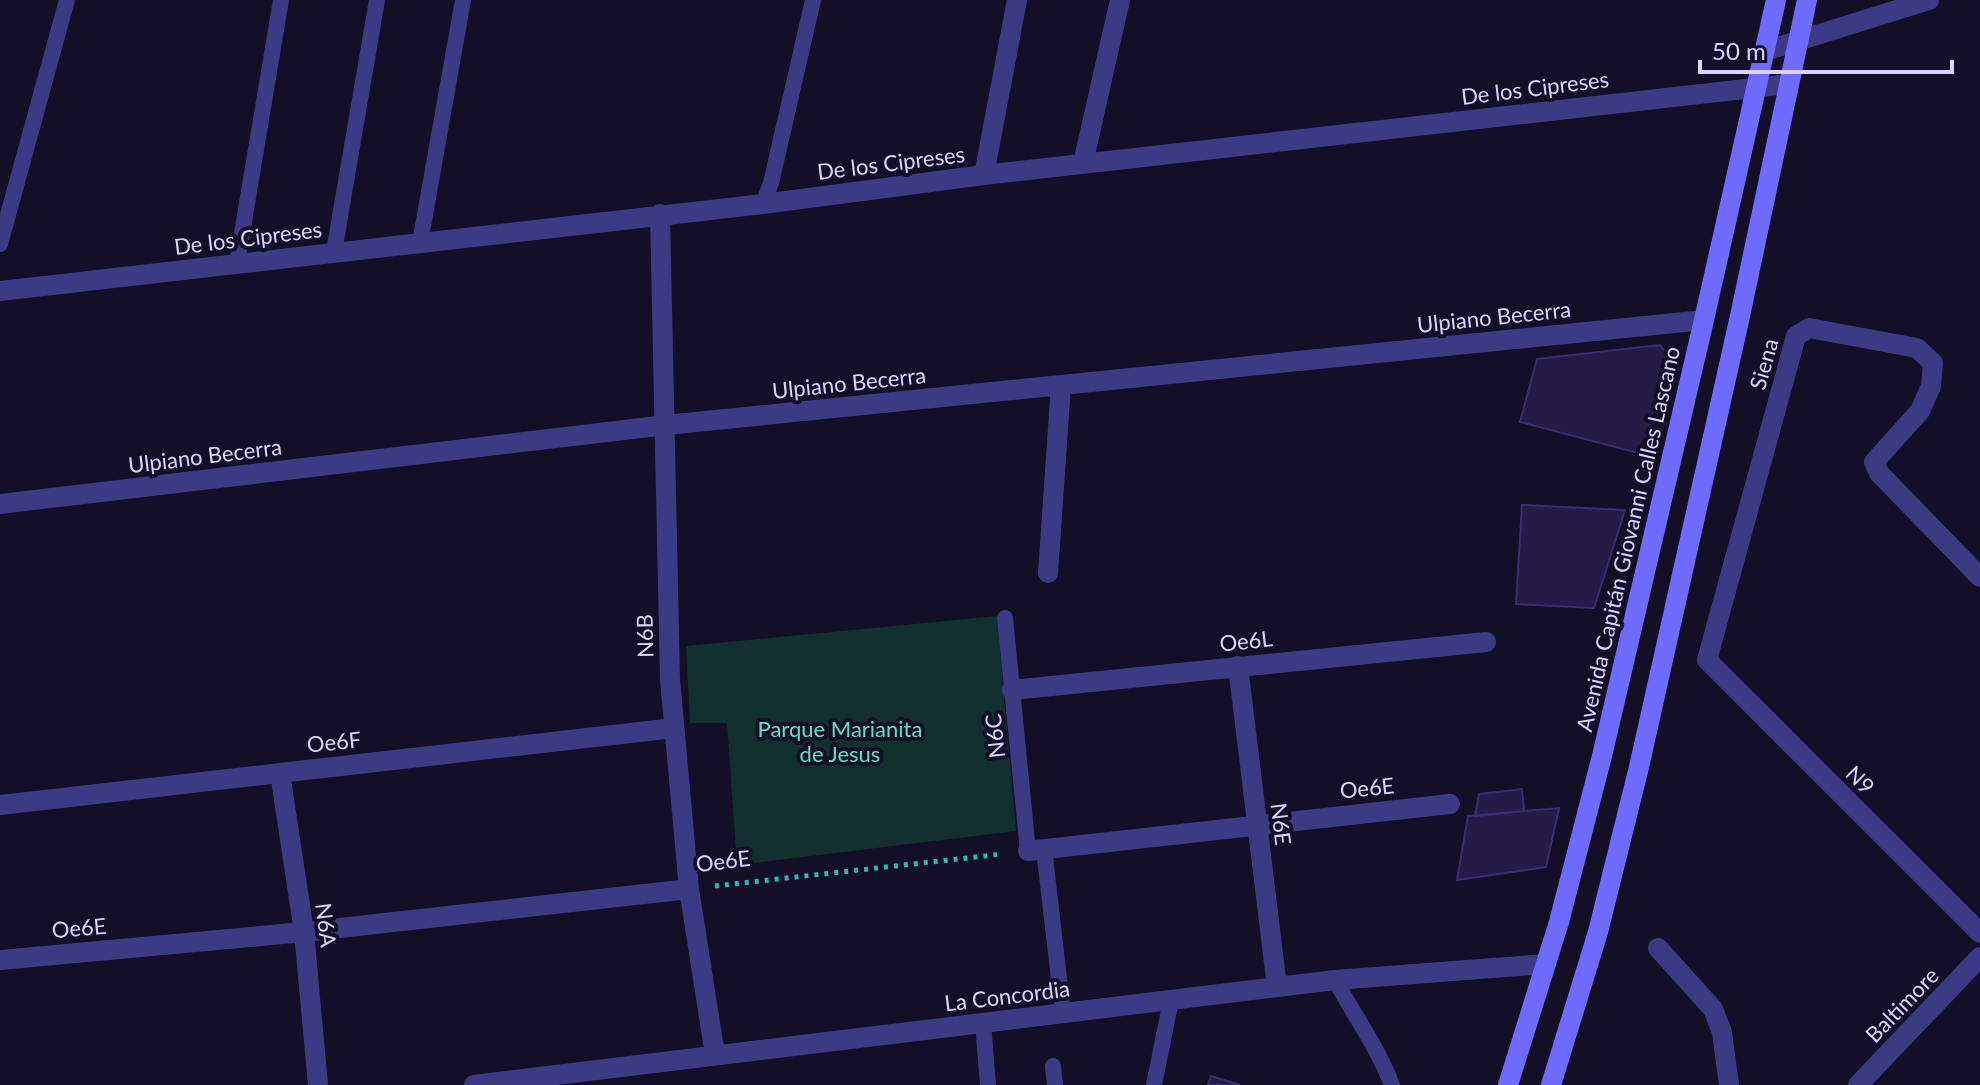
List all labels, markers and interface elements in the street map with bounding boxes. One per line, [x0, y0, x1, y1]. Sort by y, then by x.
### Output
scale bar [1700, 24, 1952, 74]
text: 50 m [1712, 36, 1766, 65]
street label: De los Cipreses [1459, 65, 1610, 110]
street label: De los Cipreses [815, 140, 966, 185]
street label: De los Cipreses [172, 215, 323, 260]
street label: Ulpiano Becerra [1416, 295, 1572, 338]
street label: Siena [1743, 335, 1784, 393]
street label: Avenida Capitán Giovanni Calles Lascano [1570, 344, 1685, 734]
street label: Ulpiano Becerra [771, 361, 927, 404]
street label: Ulpiano Becerra [127, 433, 283, 478]
street label: N6B [631, 614, 658, 658]
street label: Oe6L [1218, 624, 1274, 657]
street label: N6C [979, 712, 1010, 759]
park label: Parque Marianita de Jesus [758, 715, 922, 767]
street label: Oe6F [306, 725, 362, 758]
street label: N9 [1840, 760, 1880, 800]
street label: Oe6E [1338, 771, 1395, 804]
street label: N6E [1266, 801, 1297, 847]
street label: Oe6E [694, 844, 752, 877]
street label: N6A [310, 901, 343, 949]
street label: Oe6E [51, 912, 107, 943]
street label: Baltimore [1859, 962, 1944, 1048]
street label: La Concordia [943, 974, 1071, 1017]

